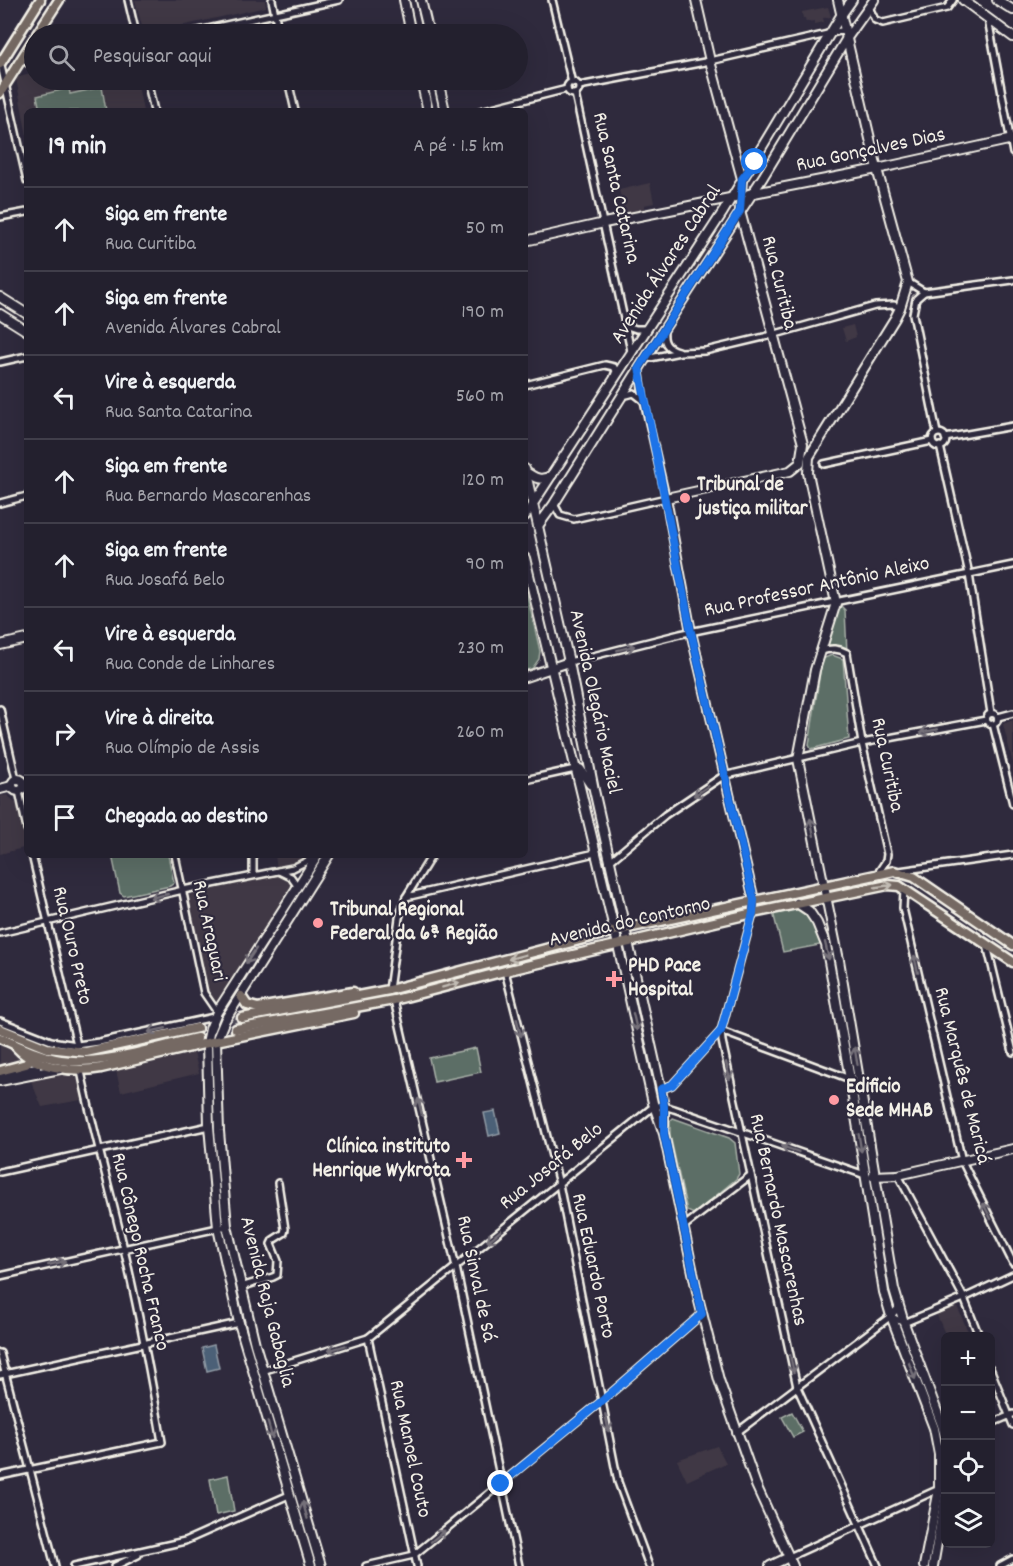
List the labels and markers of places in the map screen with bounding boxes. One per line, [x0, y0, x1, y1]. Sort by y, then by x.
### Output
place label: Tribunal de justiça militar [695, 471, 809, 525]
marker: Tribunal de justiça militar [678, 491, 692, 505]
place label: Tribunal Regional Federal da 6ª Região [330, 896, 498, 950]
marker: Tribunal Regional Federal da 6ª Região [311, 916, 325, 930]
place label: PHD Pace Hospital [628, 952, 701, 1006]
marker: PHD Pace Hospital [605, 970, 623, 988]
place label: Edificio Sede MHAB [846, 1073, 933, 1127]
marker: Edificio Sede MHAB [827, 1093, 841, 1107]
place label: Clínica instituto Henrique Wykrota [312, 1133, 451, 1187]
marker: Clínica instituto Henrique Wykrota [455, 1151, 473, 1169]

